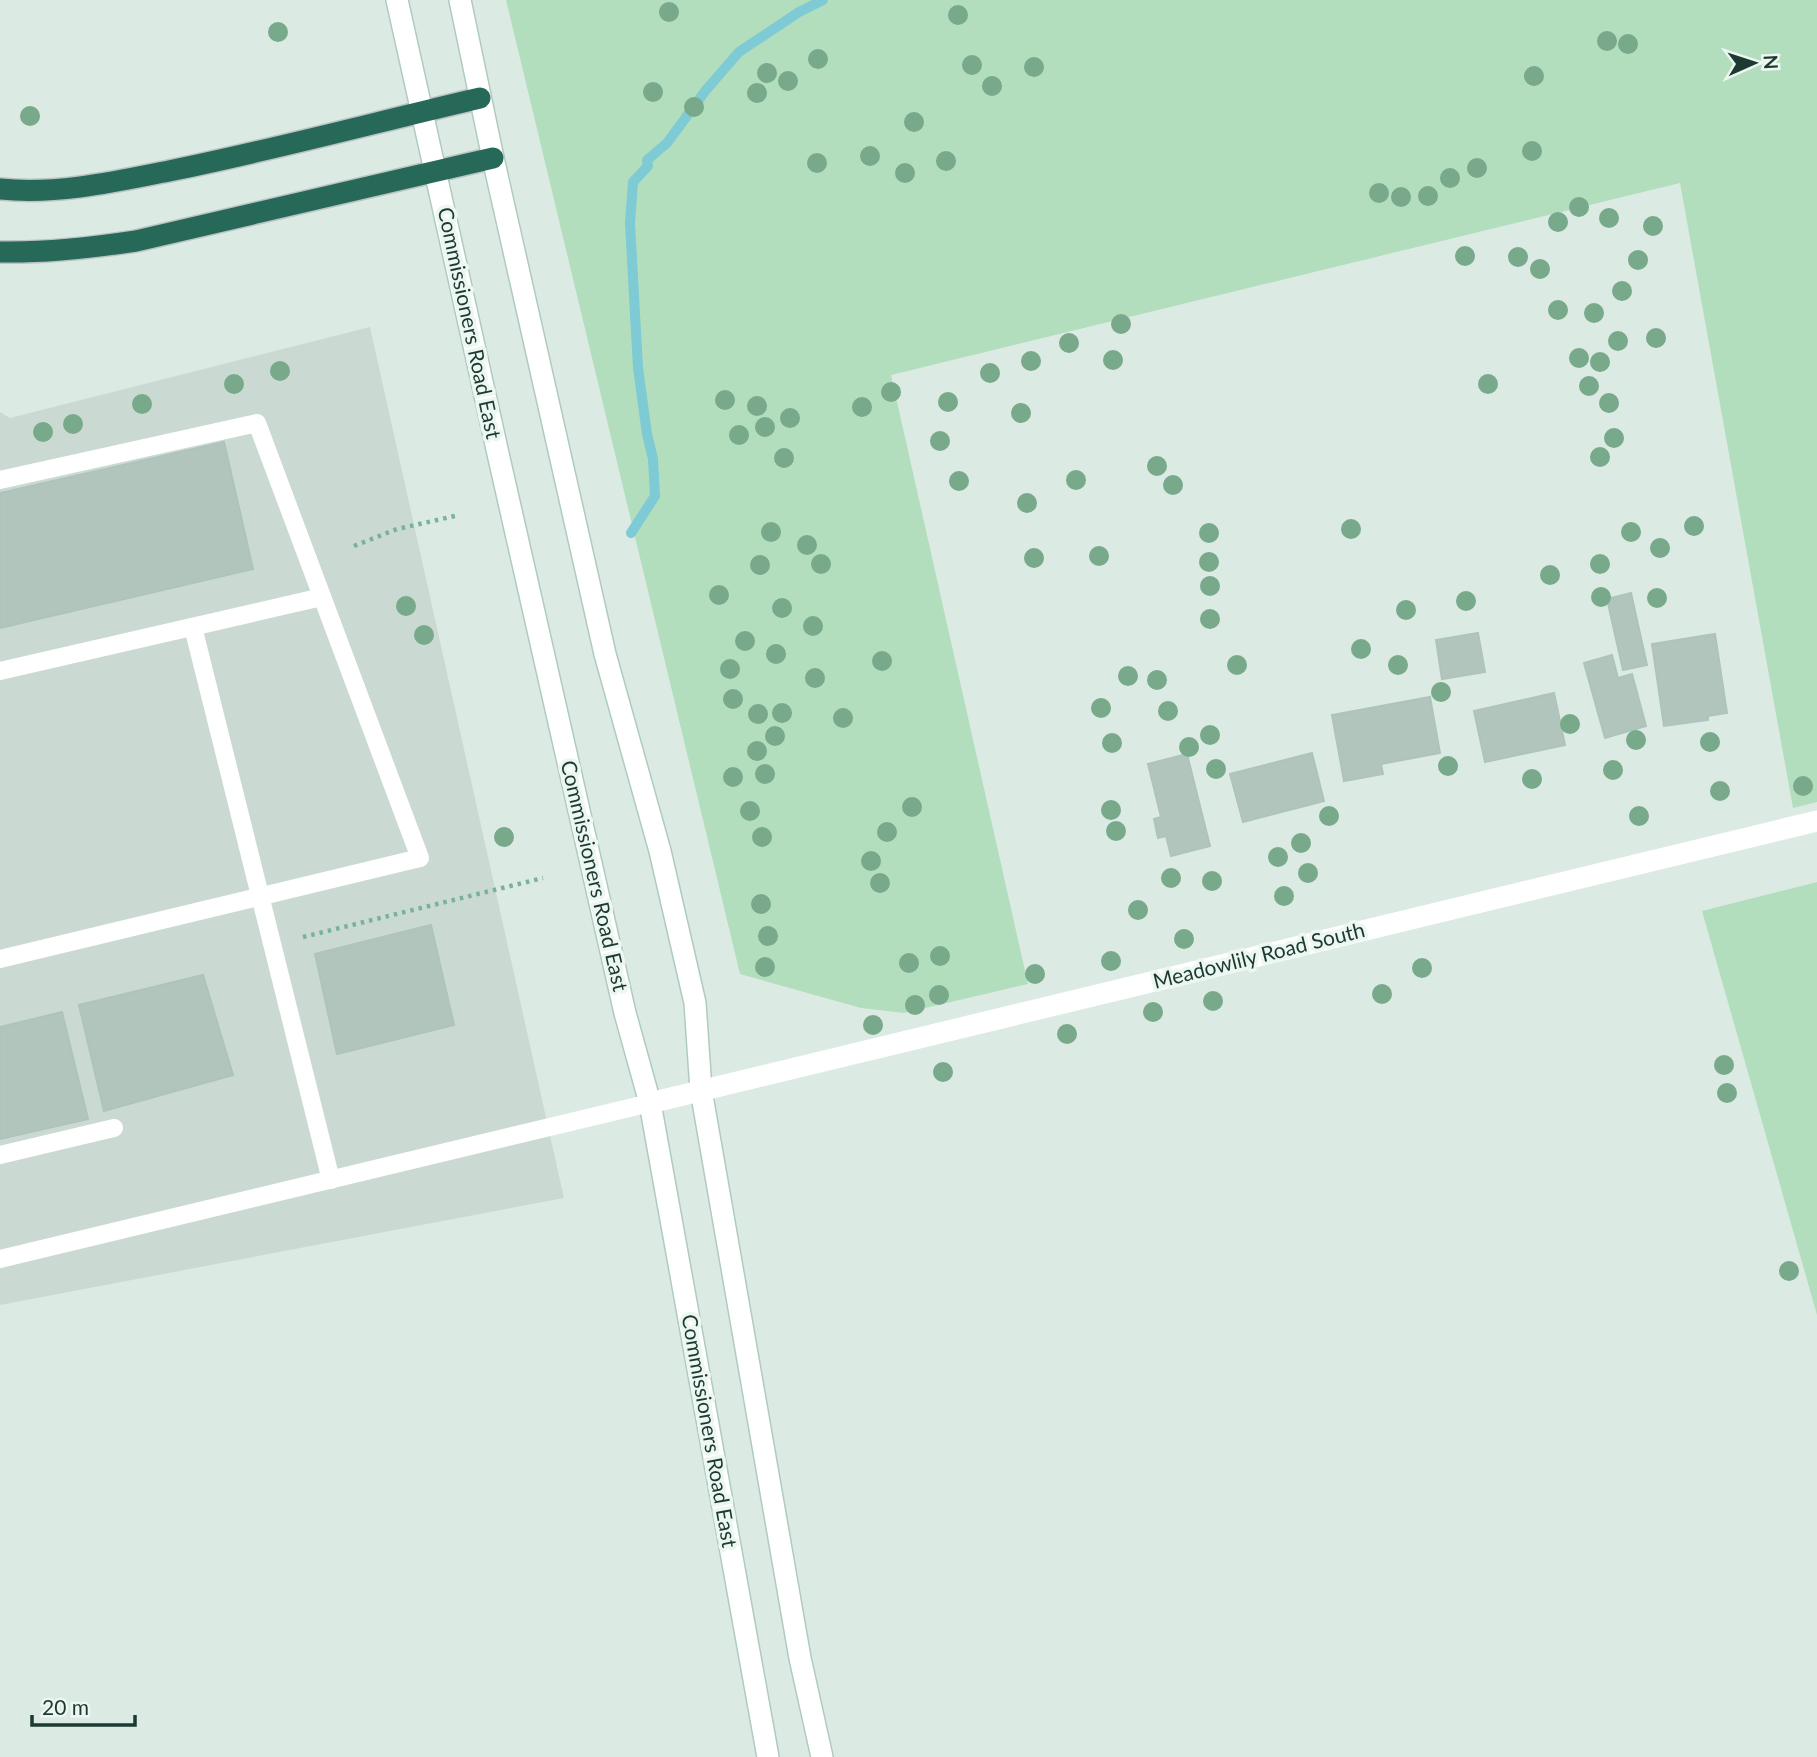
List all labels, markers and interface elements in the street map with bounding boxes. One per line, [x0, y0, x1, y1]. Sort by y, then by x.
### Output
north arrow [1719, 28, 1789, 98]
text: N [1760, 54, 1783, 70]
street label: Commissioners Road East [434, 205, 507, 441]
street label: Commissioners Road East [557, 758, 634, 994]
street label: Meadowlily Road South [1150, 916, 1367, 993]
street label: Commissioners Road East [678, 1312, 743, 1550]
scale bar [32, 1684, 135, 1728]
text: 20 m [42, 1694, 89, 1719]

